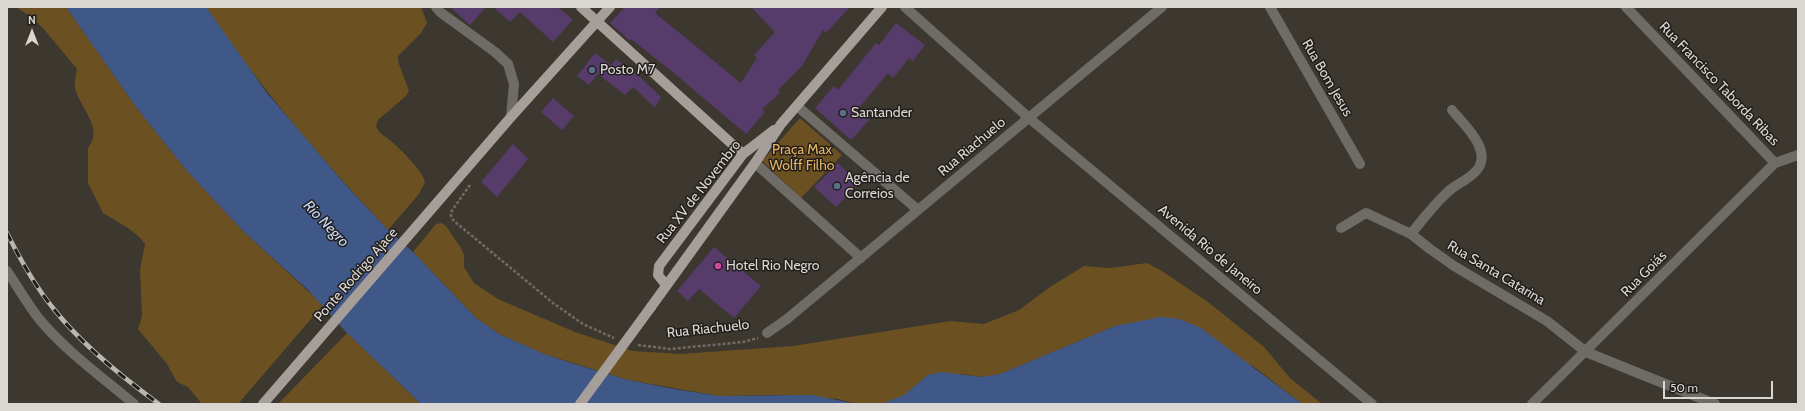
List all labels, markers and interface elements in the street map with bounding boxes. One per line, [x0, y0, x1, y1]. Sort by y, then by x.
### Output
north arrow [12, 12, 52, 52]
text: N [28, 13, 36, 27]
street label: Rua Francisco Taborda Ribas [1655, 19, 1783, 149]
street label: Rua Bom Jesus [1298, 36, 1356, 120]
place label: Posto M7 [600, 62, 655, 78]
marker: Posto M7 [587, 65, 597, 75]
place label: Santander [851, 105, 912, 121]
marker: Santander [838, 108, 848, 118]
street label: Rua Riachuelo [935, 114, 1009, 180]
street label: Rua XV de Novembro [653, 137, 745, 247]
park label: Praça Max Wolff Filho [770, 142, 834, 174]
place label: Agência de Correios [845, 170, 910, 202]
marker: Agência de Correios [832, 181, 842, 191]
water label: Rio Negro [299, 197, 353, 251]
street label: Avenida Rio de Janeiro [1155, 202, 1265, 298]
street label: Ponte Rodrigo Ajace [311, 225, 401, 325]
street label: Rua Santa Catarina [1444, 237, 1548, 309]
street label: Rua Goiás [1618, 248, 1670, 300]
place label: Hotel Rio Negro [726, 258, 819, 274]
marker: Hotel Rio Negro [713, 261, 723, 271]
street label: Rua Riachuelo [666, 316, 750, 342]
scale bar [1665, 373, 1775, 399]
text: 50 m [1670, 380, 1698, 395]

